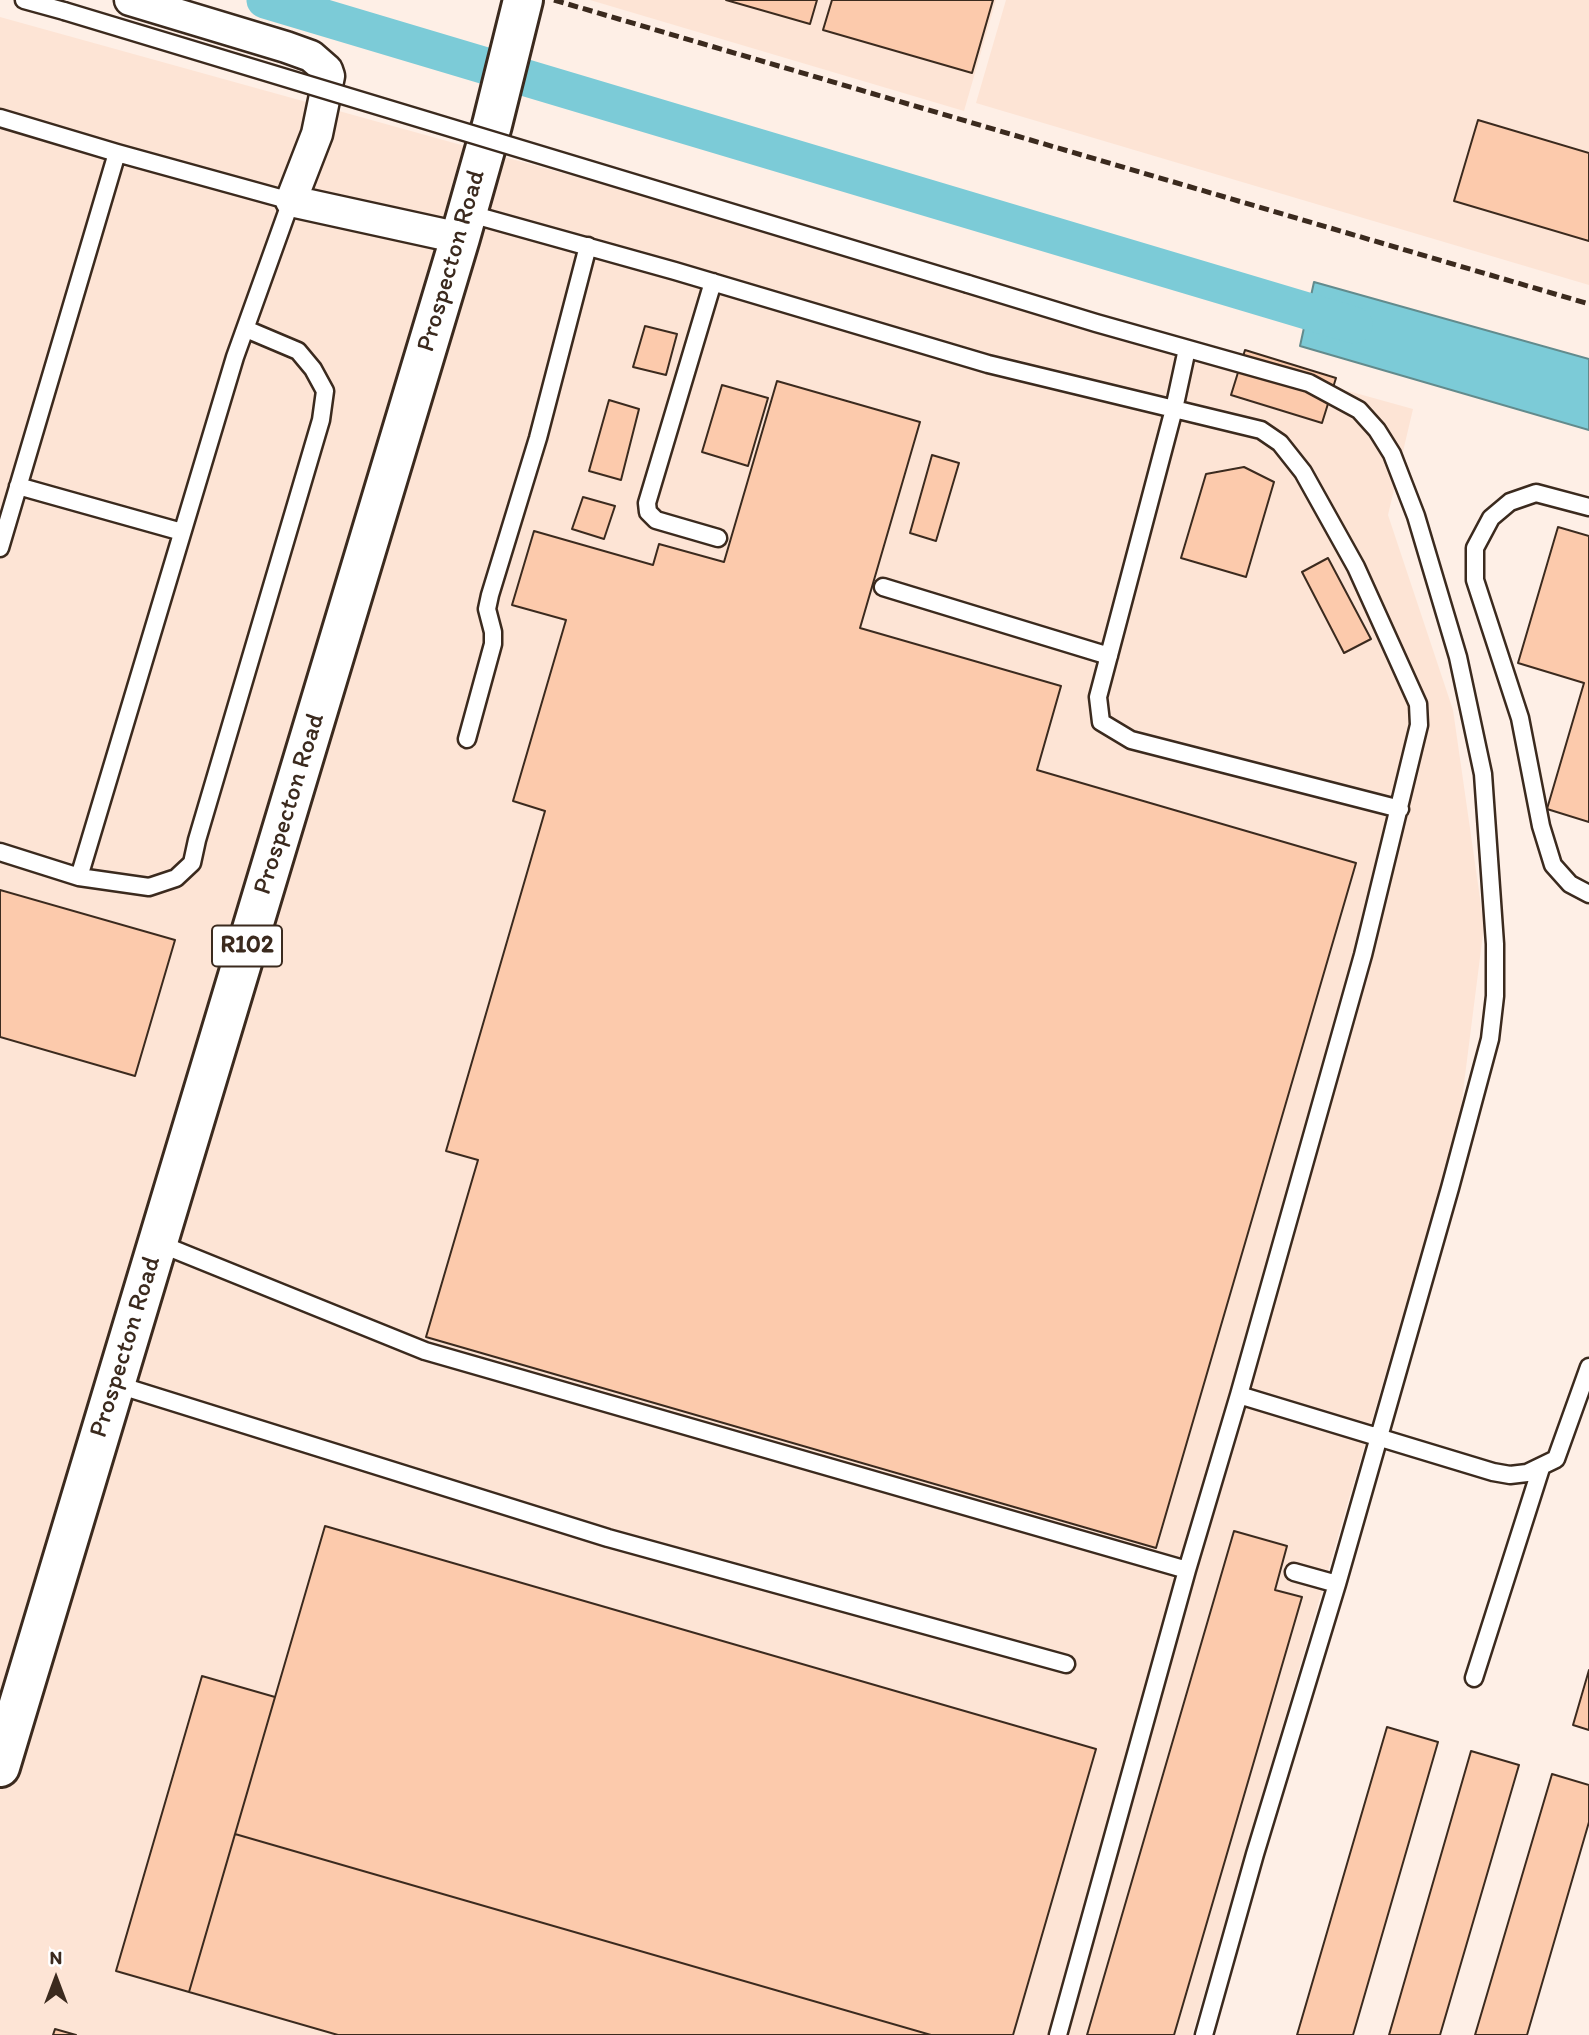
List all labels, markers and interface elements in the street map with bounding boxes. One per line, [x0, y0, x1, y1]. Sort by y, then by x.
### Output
street label: Prospecton Road [411, 166, 493, 356]
street label: Prospecton Road [248, 710, 332, 898]
road number: R102 [212, 926, 282, 966]
street label: Prospecton Road [84, 1253, 168, 1441]
north arrow [21, 1944, 91, 2014]
text: N [50, 1946, 62, 1969]

